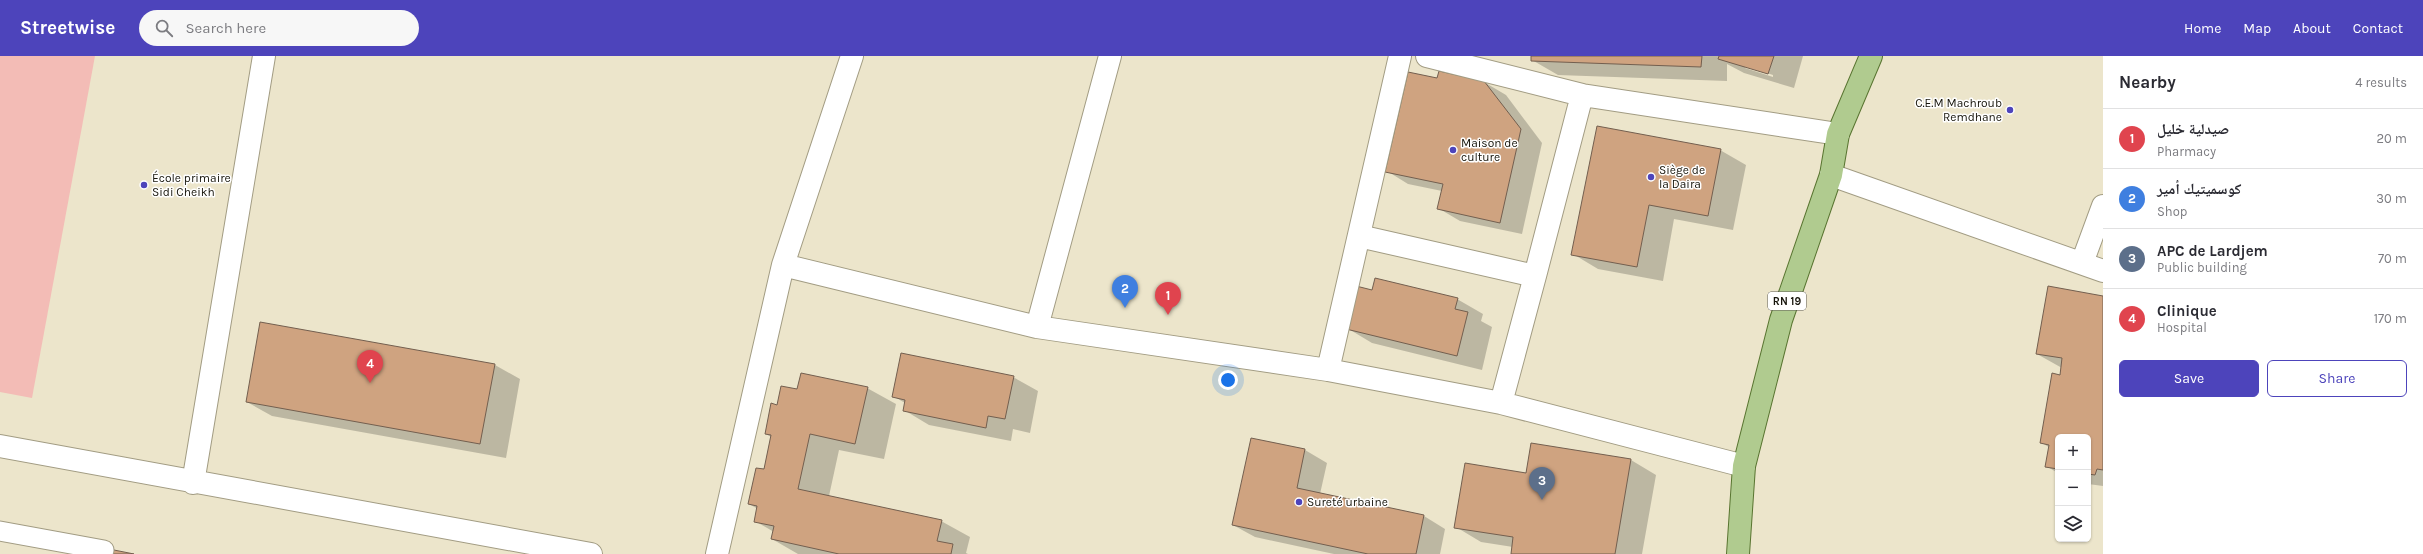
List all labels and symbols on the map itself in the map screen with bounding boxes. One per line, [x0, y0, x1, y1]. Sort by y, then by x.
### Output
place label: C.E.M Machroub Remdhane [1915, 96, 2002, 124]
marker: C.E.M Machroub Remdhane [2005, 105, 2015, 115]
place label: Maison de culture [1461, 136, 1518, 164]
marker: Maison de culture [1448, 145, 1458, 155]
place label: Siège de la Daira [1659, 163, 1705, 191]
place label: École primaire Sidi Cheikh [152, 170, 231, 199]
marker: Siège de la Daira [1646, 172, 1656, 182]
marker: École primaire Sidi Cheikh [139, 180, 149, 190]
pin: 2 [1112, 275, 1138, 308]
pin: 1 [1155, 282, 1181, 315]
road number: RN 19 [1768, 292, 1806, 310]
pin: 4 [357, 350, 383, 383]
your location [1218, 370, 1238, 390]
pin: 3 [1529, 467, 1555, 500]
place label: Sureté urbaine [1307, 495, 1388, 509]
marker: Sureté urbaine [1294, 497, 1304, 507]

